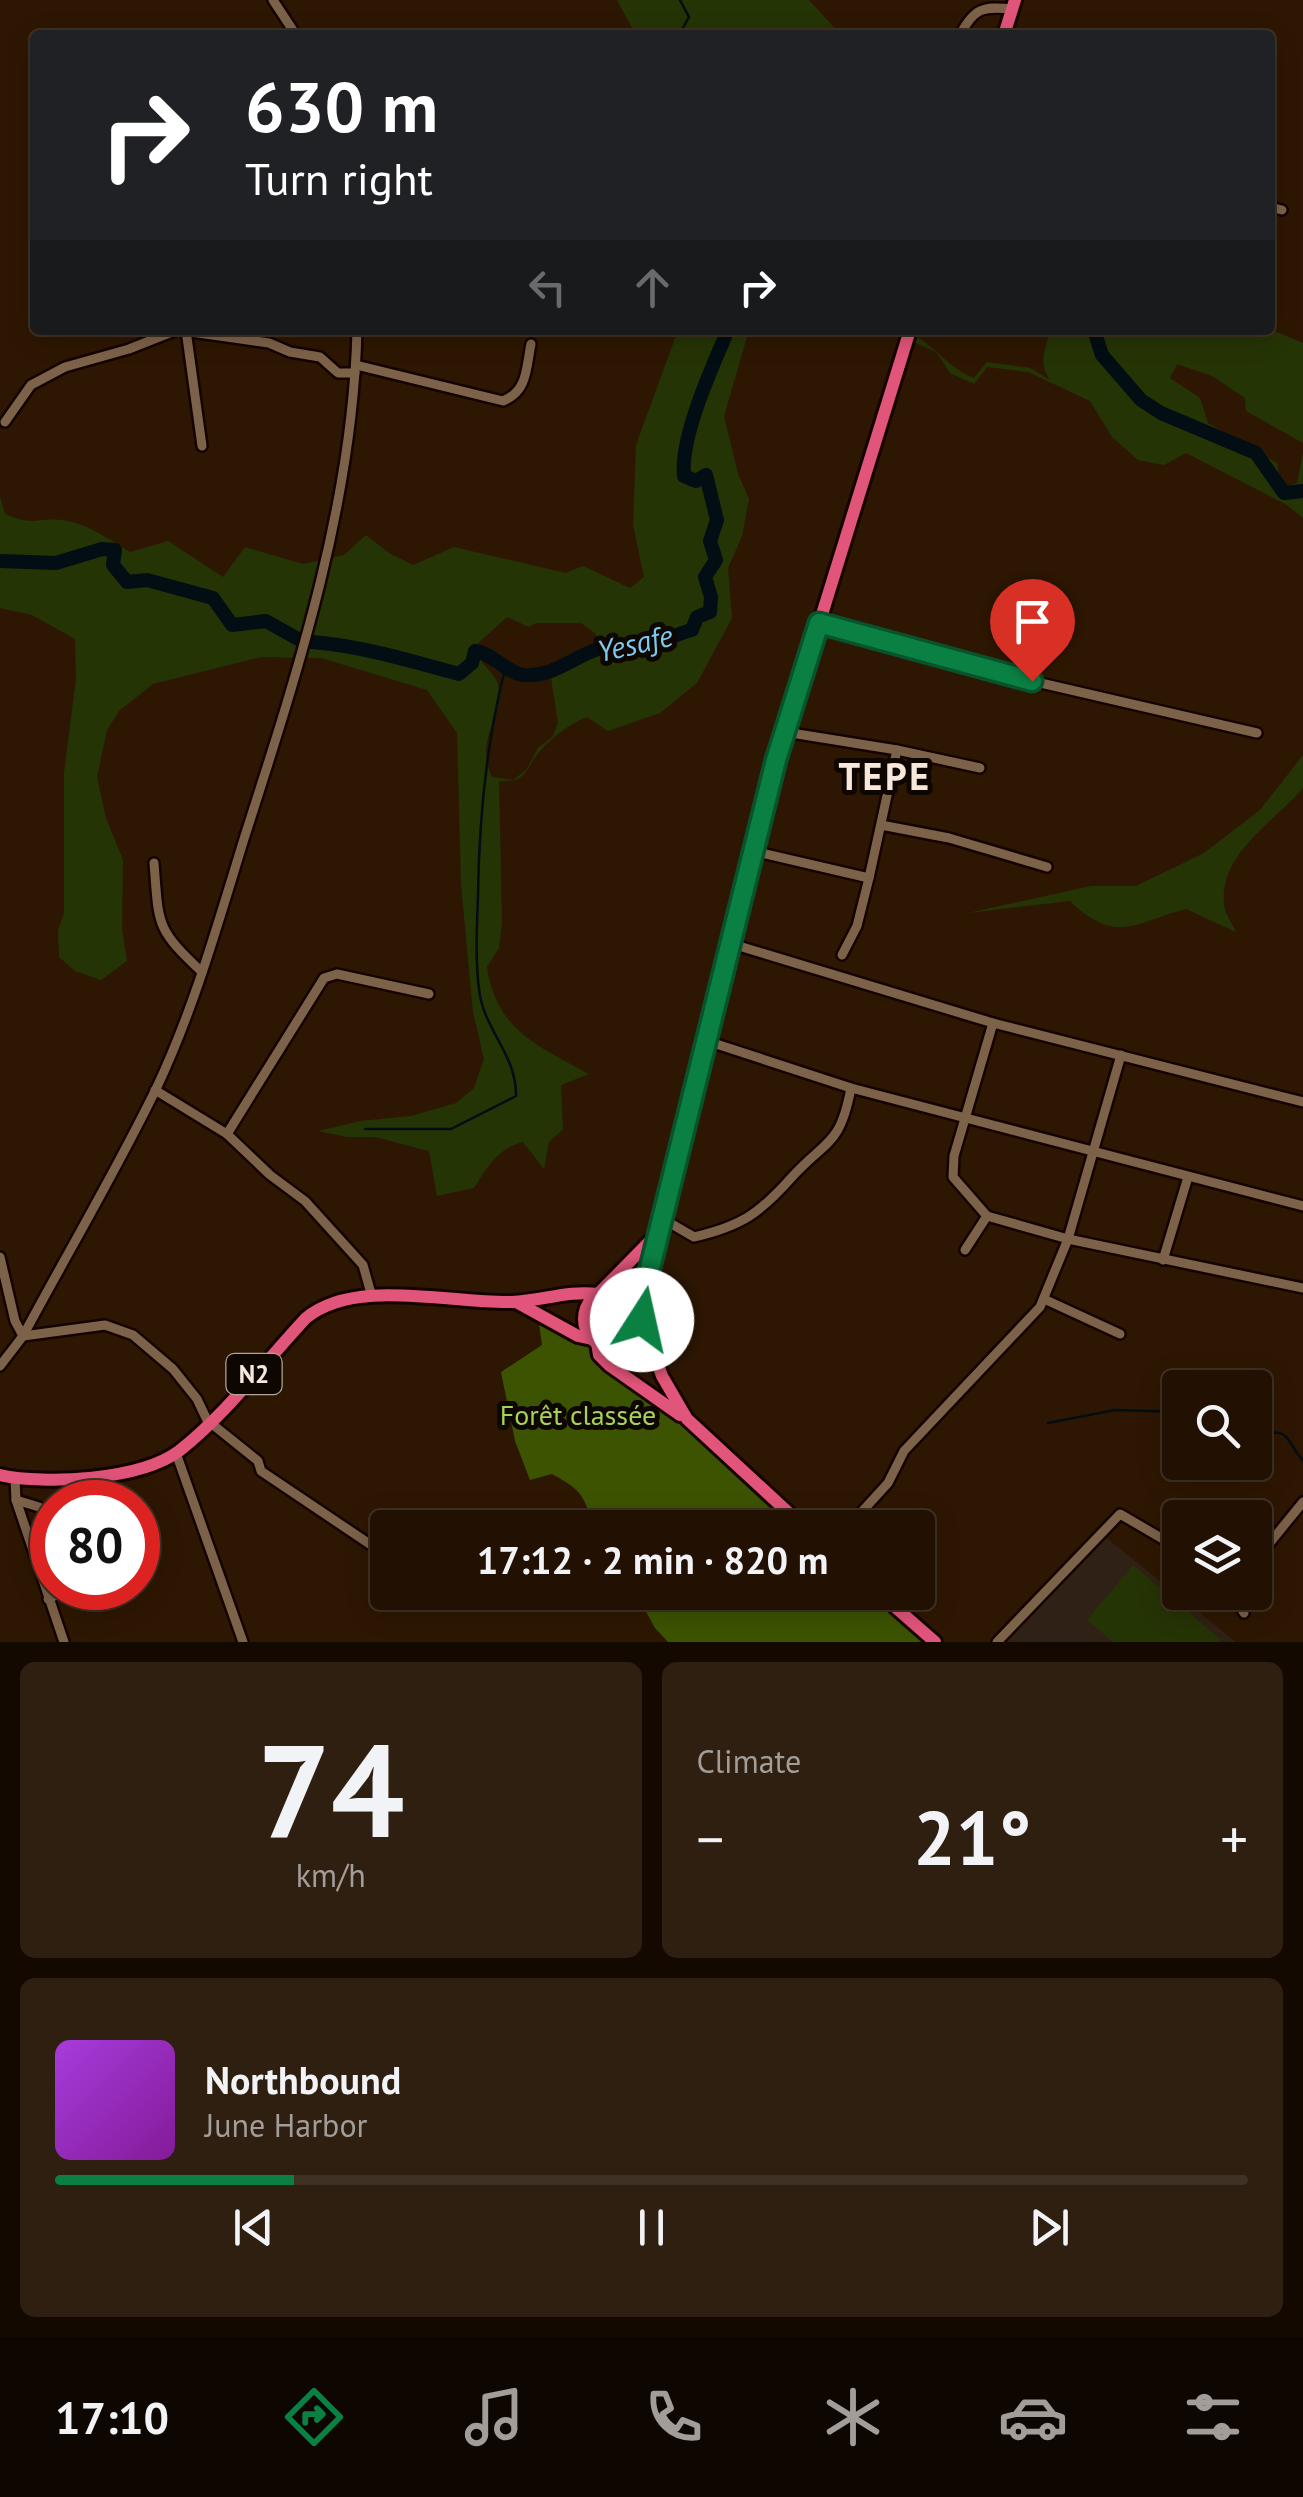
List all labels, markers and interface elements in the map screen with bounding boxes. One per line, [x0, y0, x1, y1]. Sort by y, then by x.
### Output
text: 630 m [245, 61, 438, 151]
icon: right [80, 70, 210, 200]
text: Turn right [245, 149, 433, 207]
icon: left [520, 260, 575, 315]
icon: ahead [625, 260, 680, 315]
icon: right [730, 260, 785, 315]
pin [990, 579, 1075, 682]
icon: arrive [1005, 594, 1060, 649]
water label: Yesafe [593, 615, 676, 670]
district label: TEPE [839, 751, 932, 800]
position arrow [590, 1268, 694, 1372]
road number: N2 [226, 1354, 282, 1394]
map controls [1162, 1370, 1272, 1610]
button: search [1162, 1370, 1272, 1480]
park label: Forêt classée [500, 1396, 656, 1433]
speed limit sign: 80 [30, 1480, 160, 1610]
button: layers [1162, 1500, 1272, 1610]
text: 17:12 · 2 min · 820 m [477, 1535, 828, 1584]
text: 74 [257, 1705, 404, 1873]
text: Climate [697, 1740, 801, 1782]
text: 21° [913, 1789, 1031, 1886]
text: − [697, 1803, 724, 1874]
text: + [1220, 1803, 1248, 1874]
text: km/h [296, 1854, 366, 1896]
text: Northbound [205, 2055, 401, 2104]
text: June Harbor [205, 2104, 367, 2146]
icon: previous [226, 2200, 281, 2255]
icon: pause [624, 2200, 679, 2255]
icon: next [1022, 2200, 1077, 2255]
icon: directions [279, 2382, 349, 2452]
icon: music [459, 2382, 529, 2452]
icon: phone [639, 2382, 709, 2452]
icon: climate [818, 2382, 888, 2452]
icon: car [998, 2382, 1068, 2452]
icon: filters [1178, 2382, 1248, 2452]
text: 17:10 [55, 2388, 169, 2446]

